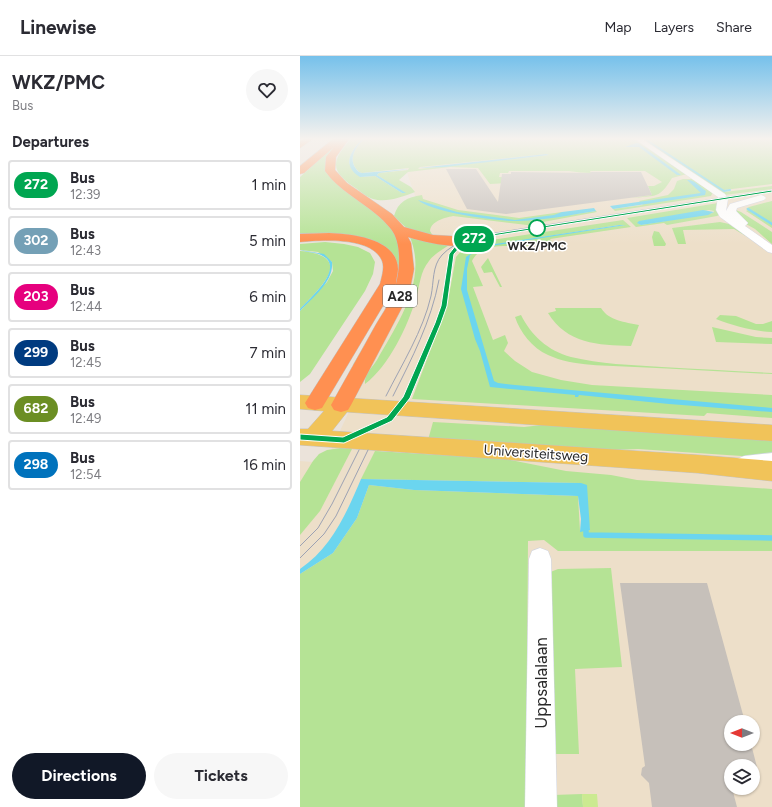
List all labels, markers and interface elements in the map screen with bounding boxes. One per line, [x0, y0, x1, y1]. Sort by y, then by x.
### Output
text: Linewise [20, 16, 96, 39]
text: Map [604, 19, 632, 36]
text: Layers [654, 19, 694, 36]
text: Share [716, 19, 752, 36]
button: heart [246, 69, 288, 111]
text: WKZ/PMC [12, 71, 105, 94]
text: Bus [12, 98, 33, 113]
text: Departures [12, 133, 89, 151]
text: Bus [70, 169, 95, 187]
text: 272 [24, 176, 48, 193]
text: 1 min [251, 176, 286, 194]
text: 12:39 [70, 187, 100, 202]
marker: WKZ/PMC [528, 219, 546, 237]
text: Bus [70, 225, 95, 243]
line badge: 272 [451, 226, 497, 252]
text: 272 [462, 230, 486, 247]
text: 302 [24, 232, 48, 249]
text: 5 min [249, 232, 286, 250]
place label: WKZ/PMC [508, 239, 567, 253]
text: 12:43 [70, 243, 101, 258]
text: Bus [70, 281, 95, 299]
road number: A28 [383, 285, 417, 307]
text: 203 [24, 288, 48, 305]
text: 6 min [249, 288, 286, 306]
text: 12:44 [70, 299, 102, 314]
text: Bus [70, 337, 95, 355]
text: 299 [24, 344, 48, 361]
text: 7 min [250, 344, 286, 362]
text: 12:45 [70, 355, 101, 370]
text: Bus [70, 393, 95, 411]
text: 682 [24, 400, 48, 417]
text: 11 min [245, 400, 286, 418]
text: 12:49 [70, 411, 101, 426]
street label: Universiteitsweg [483, 441, 589, 466]
text: Bus [70, 449, 95, 467]
text: 298 [24, 456, 48, 473]
text: 16 min [243, 456, 286, 474]
text: 12:54 [70, 467, 101, 482]
street label: Uppsalalaan [531, 637, 551, 729]
north arrow [724, 715, 760, 751]
map controls [724, 715, 760, 795]
button: Directions [12, 753, 146, 799]
button: Tickets [154, 753, 288, 799]
button: layers [724, 759, 760, 795]

